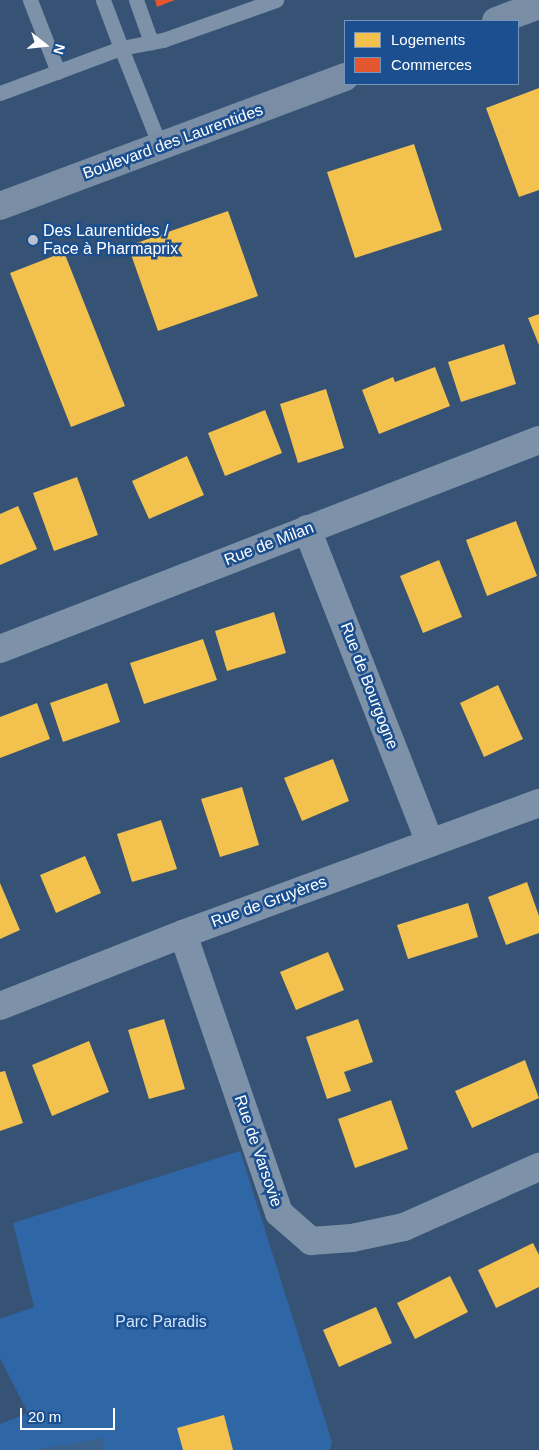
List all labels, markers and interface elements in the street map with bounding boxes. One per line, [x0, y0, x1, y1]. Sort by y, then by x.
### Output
north arrow [20, 20, 70, 70]
legend [344, 20, 519, 85]
text: Logements [391, 31, 465, 48]
text: N [50, 42, 69, 56]
text: Commerces [391, 56, 472, 73]
street label: Boulevard des Laurentides [80, 100, 266, 184]
place label: Des Laurentides / Face à Pharmaprix [43, 221, 178, 259]
marker: Des Laurentides / Face à Pharmaprix [27, 234, 39, 246]
street label: Rue de Milan [222, 518, 316, 570]
street label: Rue de Bourgogne [336, 620, 402, 752]
street label: Rue de Gruyères [208, 872, 330, 932]
street label: Rue de Varsovie [230, 1093, 286, 1209]
park label: Parc Paradis [115, 1312, 207, 1332]
scale bar [22, 1398, 118, 1430]
text: 20 m [28, 1408, 61, 1425]

